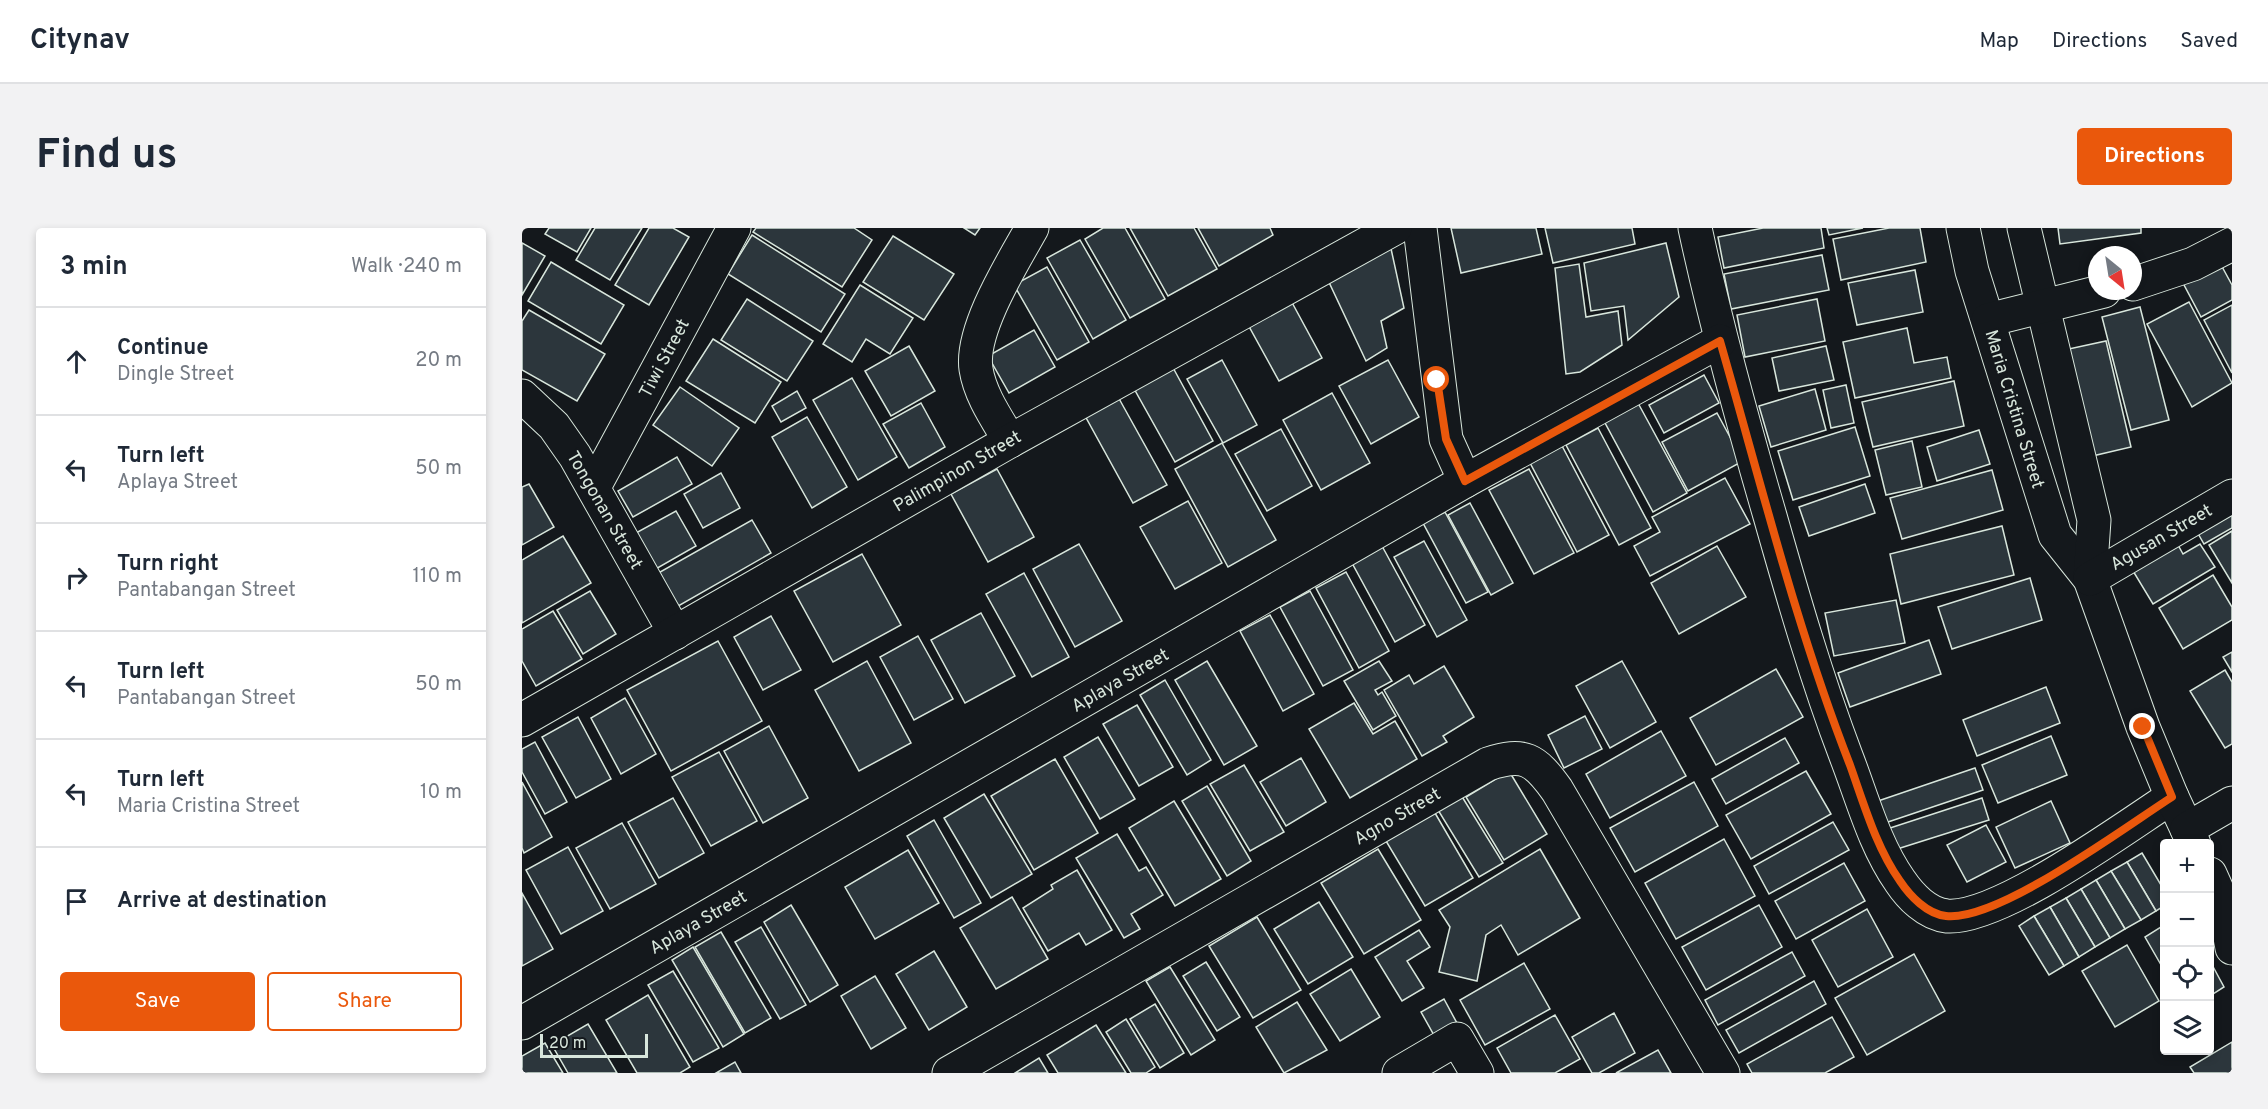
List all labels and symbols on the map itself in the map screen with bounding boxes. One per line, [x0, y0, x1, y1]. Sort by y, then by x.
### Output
north arrow [2088, 246, 2142, 300]
street label: Tiwi Street [635, 315, 696, 402]
street label: Maria Cristina Street [1978, 327, 2049, 492]
route start [1423, 366, 1449, 392]
street label: Palimpinon Street [890, 426, 1026, 518]
street label: Tongonan Street [560, 447, 647, 574]
street label: Agusan Street [2107, 500, 2217, 577]
street label: Aplaya Street [1068, 644, 1174, 719]
route end [2129, 713, 2155, 739]
street label: Agno Street [1350, 783, 1445, 851]
street label: Aplaya Street [646, 886, 752, 961]
scale bar [540, 1031, 648, 1058]

